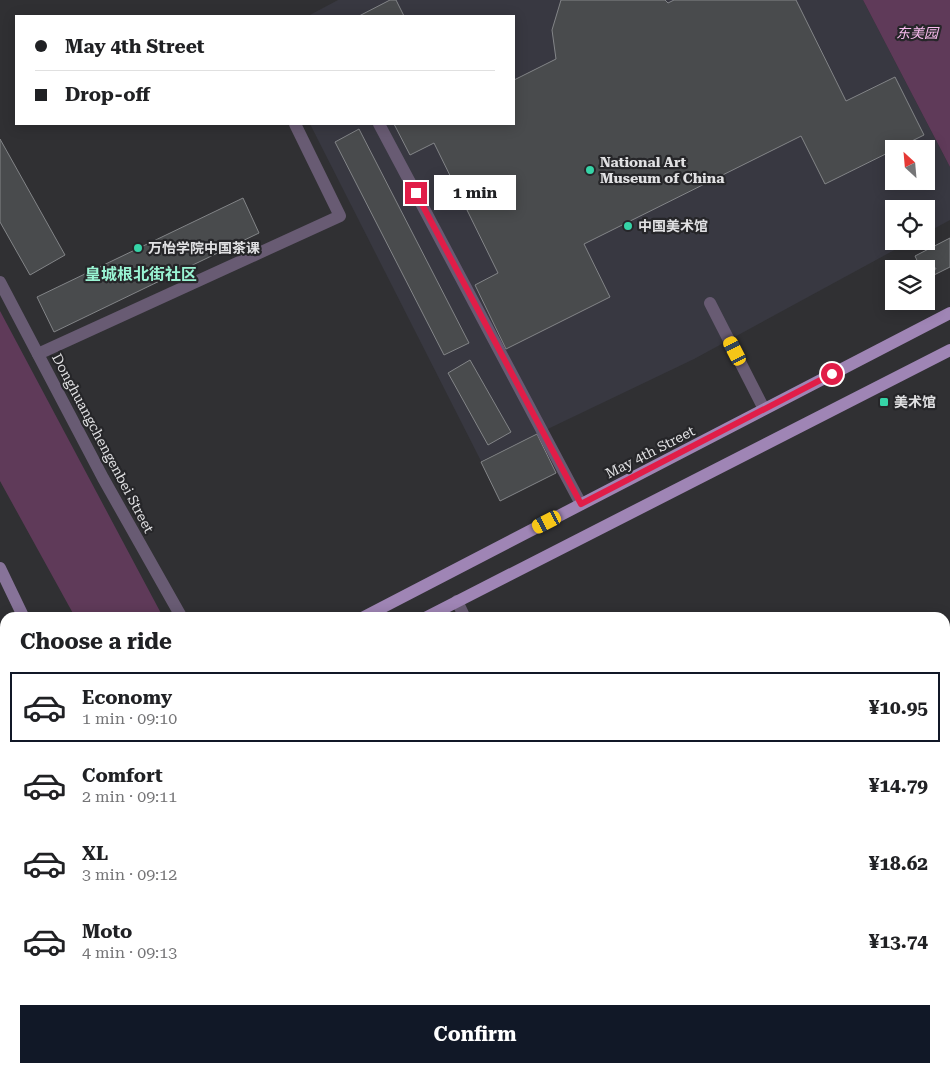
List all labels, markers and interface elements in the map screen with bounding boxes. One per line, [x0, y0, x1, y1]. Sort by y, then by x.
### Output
park label: 东美园 [896, 25, 940, 41]
text: May 4th Street [65, 35, 205, 58]
text: Drop-off [65, 83, 150, 106]
north arrow [885, 140, 935, 190]
map controls [885, 140, 935, 310]
place label: National Art Museum of China [600, 154, 725, 186]
marker: National Art Museum of China [584, 164, 596, 176]
callout: 1 min [434, 176, 516, 210]
route end [405, 182, 427, 204]
text: 1 min [453, 183, 497, 202]
button: locate [885, 200, 935, 250]
place label: 中国美术馆 [638, 218, 708, 234]
marker: 中国美术馆 [622, 220, 634, 232]
place label: 万怡学院中国茶课 [148, 240, 260, 256]
marker: 万怡学院中国茶课 [132, 242, 144, 254]
button: layers [885, 260, 935, 310]
district label: 皇城根北街社区 [85, 265, 197, 284]
car [721, 334, 748, 368]
street label: Donghuangchengenbei Street [49, 351, 157, 535]
route start [821, 363, 843, 385]
place label: 美术馆 [894, 394, 936, 410]
marker: 美术馆 [878, 396, 890, 408]
street label: May 4th Street [603, 423, 697, 481]
car [530, 509, 563, 535]
text: Choose a ride [20, 629, 172, 654]
icon: car [22, 685, 67, 730]
text: Economy [82, 686, 172, 709]
text: ¥10.95 [869, 696, 928, 719]
text: 1 min · 09:10 [82, 709, 177, 728]
icon: car [22, 763, 67, 808]
text: Comfort [82, 764, 163, 787]
text: ¥14.79 [869, 774, 928, 797]
text: 2 min · 09:11 [82, 787, 177, 806]
icon: car [22, 841, 67, 886]
text: XL [82, 842, 108, 865]
text: ¥18.62 [869, 852, 928, 875]
text: 3 min · 09:12 [82, 865, 177, 884]
icon: car [22, 919, 67, 964]
text: Moto [82, 920, 132, 943]
text: ¥13.74 [869, 930, 928, 953]
text: 4 min · 09:13 [82, 943, 177, 962]
button: Confirm [20, 1005, 930, 1063]

